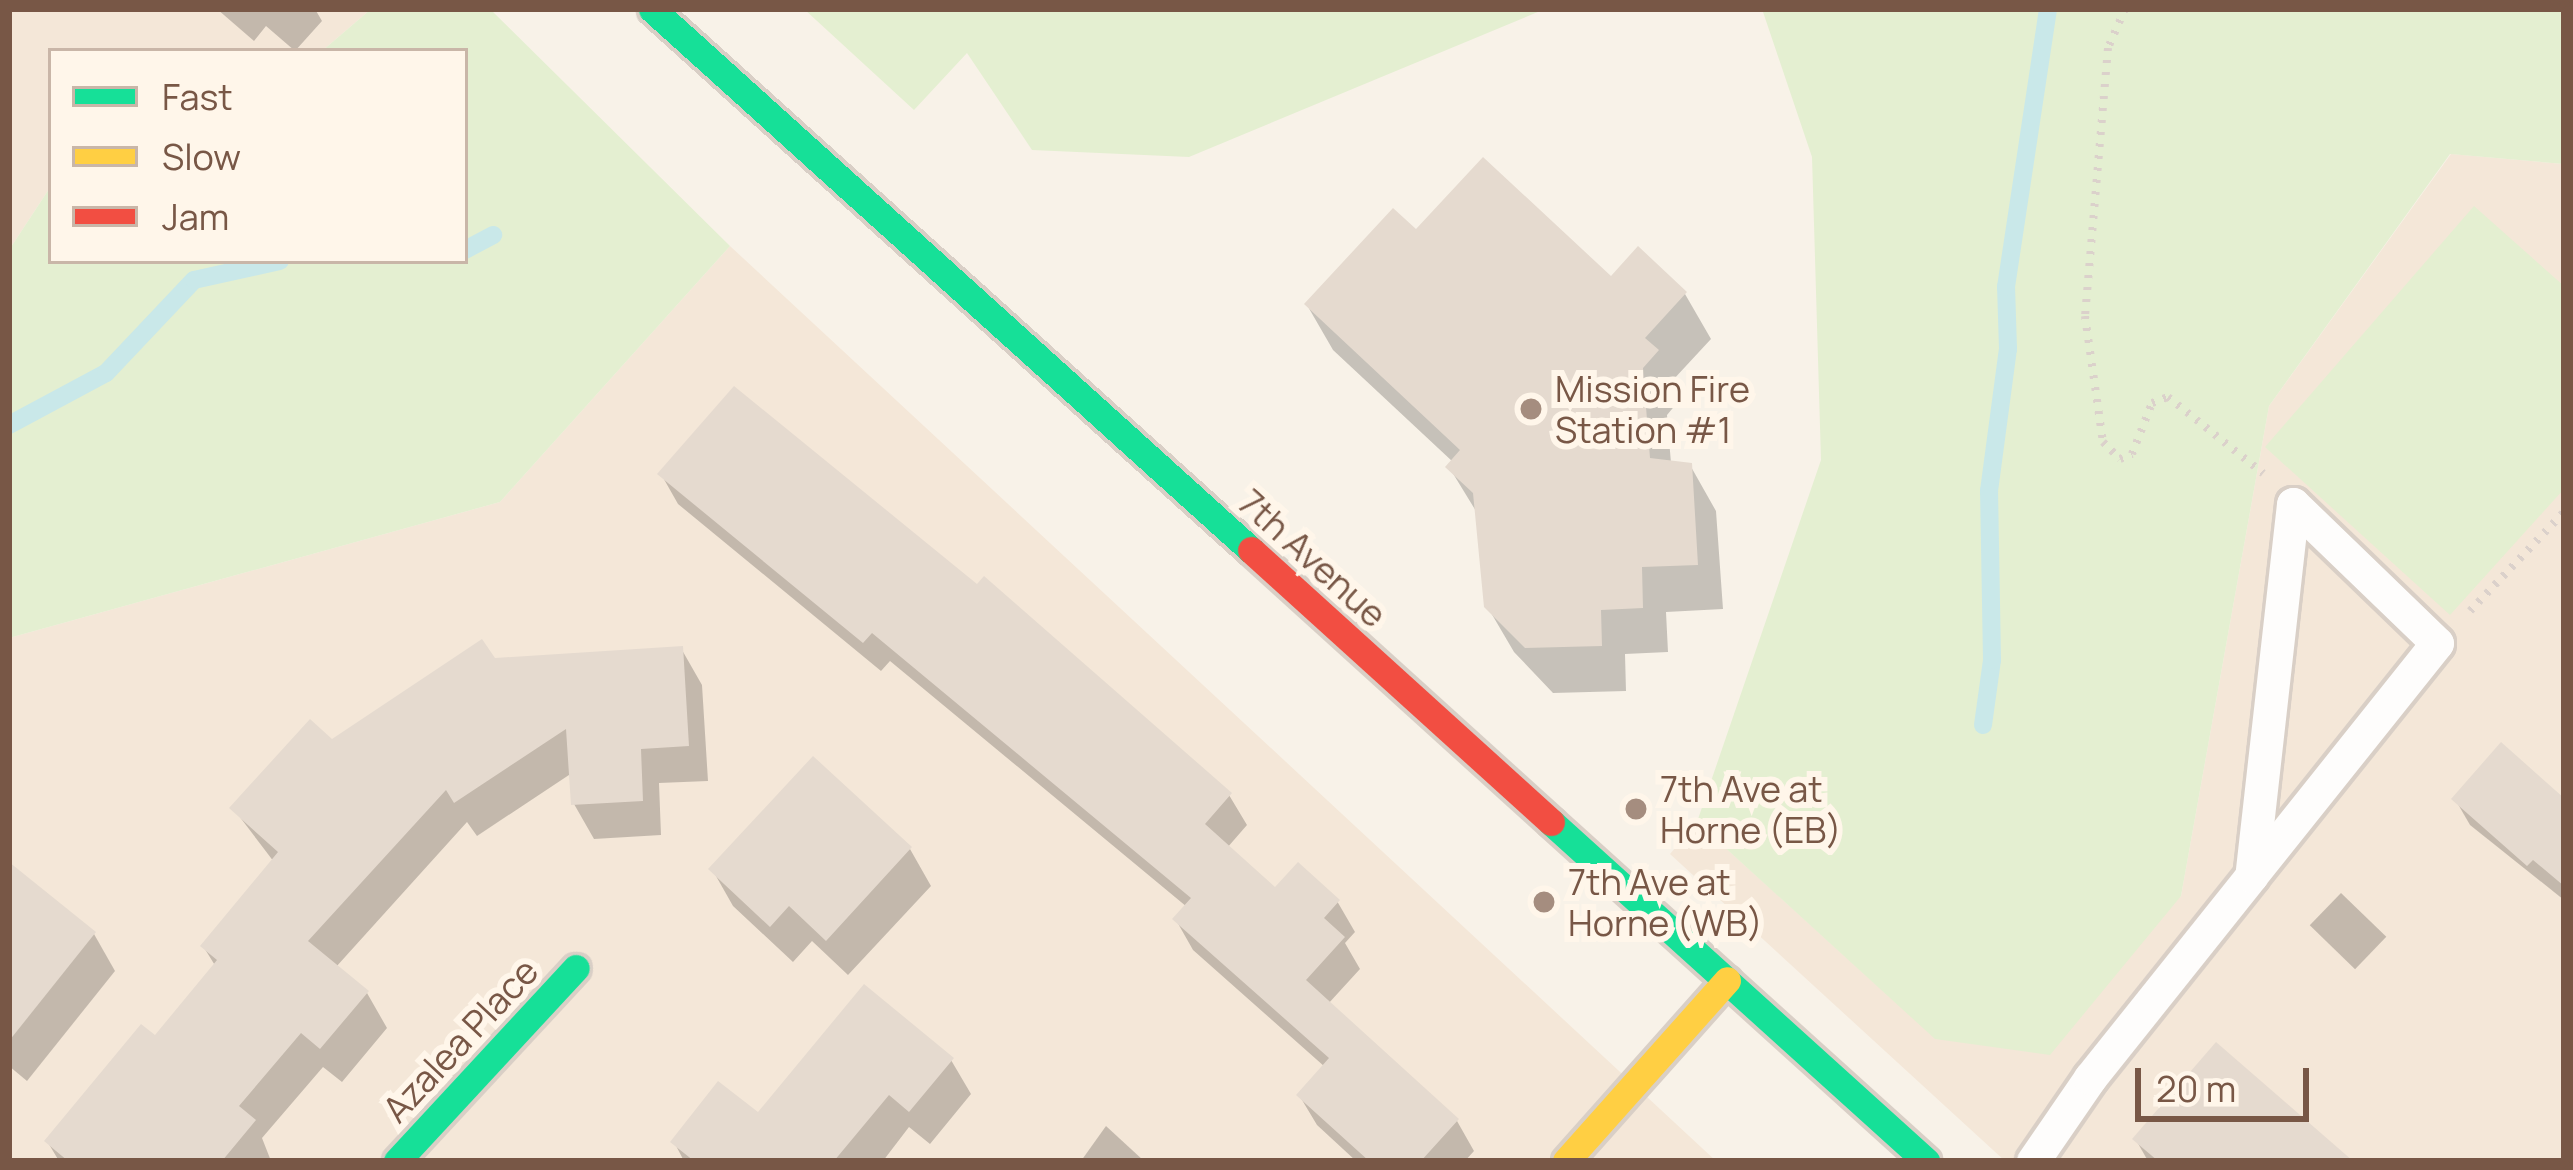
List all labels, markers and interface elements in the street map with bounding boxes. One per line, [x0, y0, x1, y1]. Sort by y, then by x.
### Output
legend [48, 48, 468, 264]
text: Fast [162, 72, 233, 121]
text: Slow [162, 132, 241, 181]
text: Jam [162, 192, 229, 241]
place label: Mission Fire Station #1 [1555, 366, 1750, 451]
marker: Mission Fire Station #1 [1518, 396, 1544, 422]
street label: 7th Avenue [1230, 480, 1396, 636]
place label: 7th Ave at Horne (EB) [1660, 766, 1842, 851]
marker: 7th Ave at Horne (EB) [1623, 796, 1649, 822]
place label: 7th Ave at Horne (WB) [1568, 859, 1763, 944]
marker: 7th Ave at Horne (WB) [1531, 889, 1557, 915]
street label: Azalea Place [373, 949, 547, 1131]
scale bar [2141, 1044, 2315, 1118]
text: 20 m [2156, 1064, 2236, 1113]

